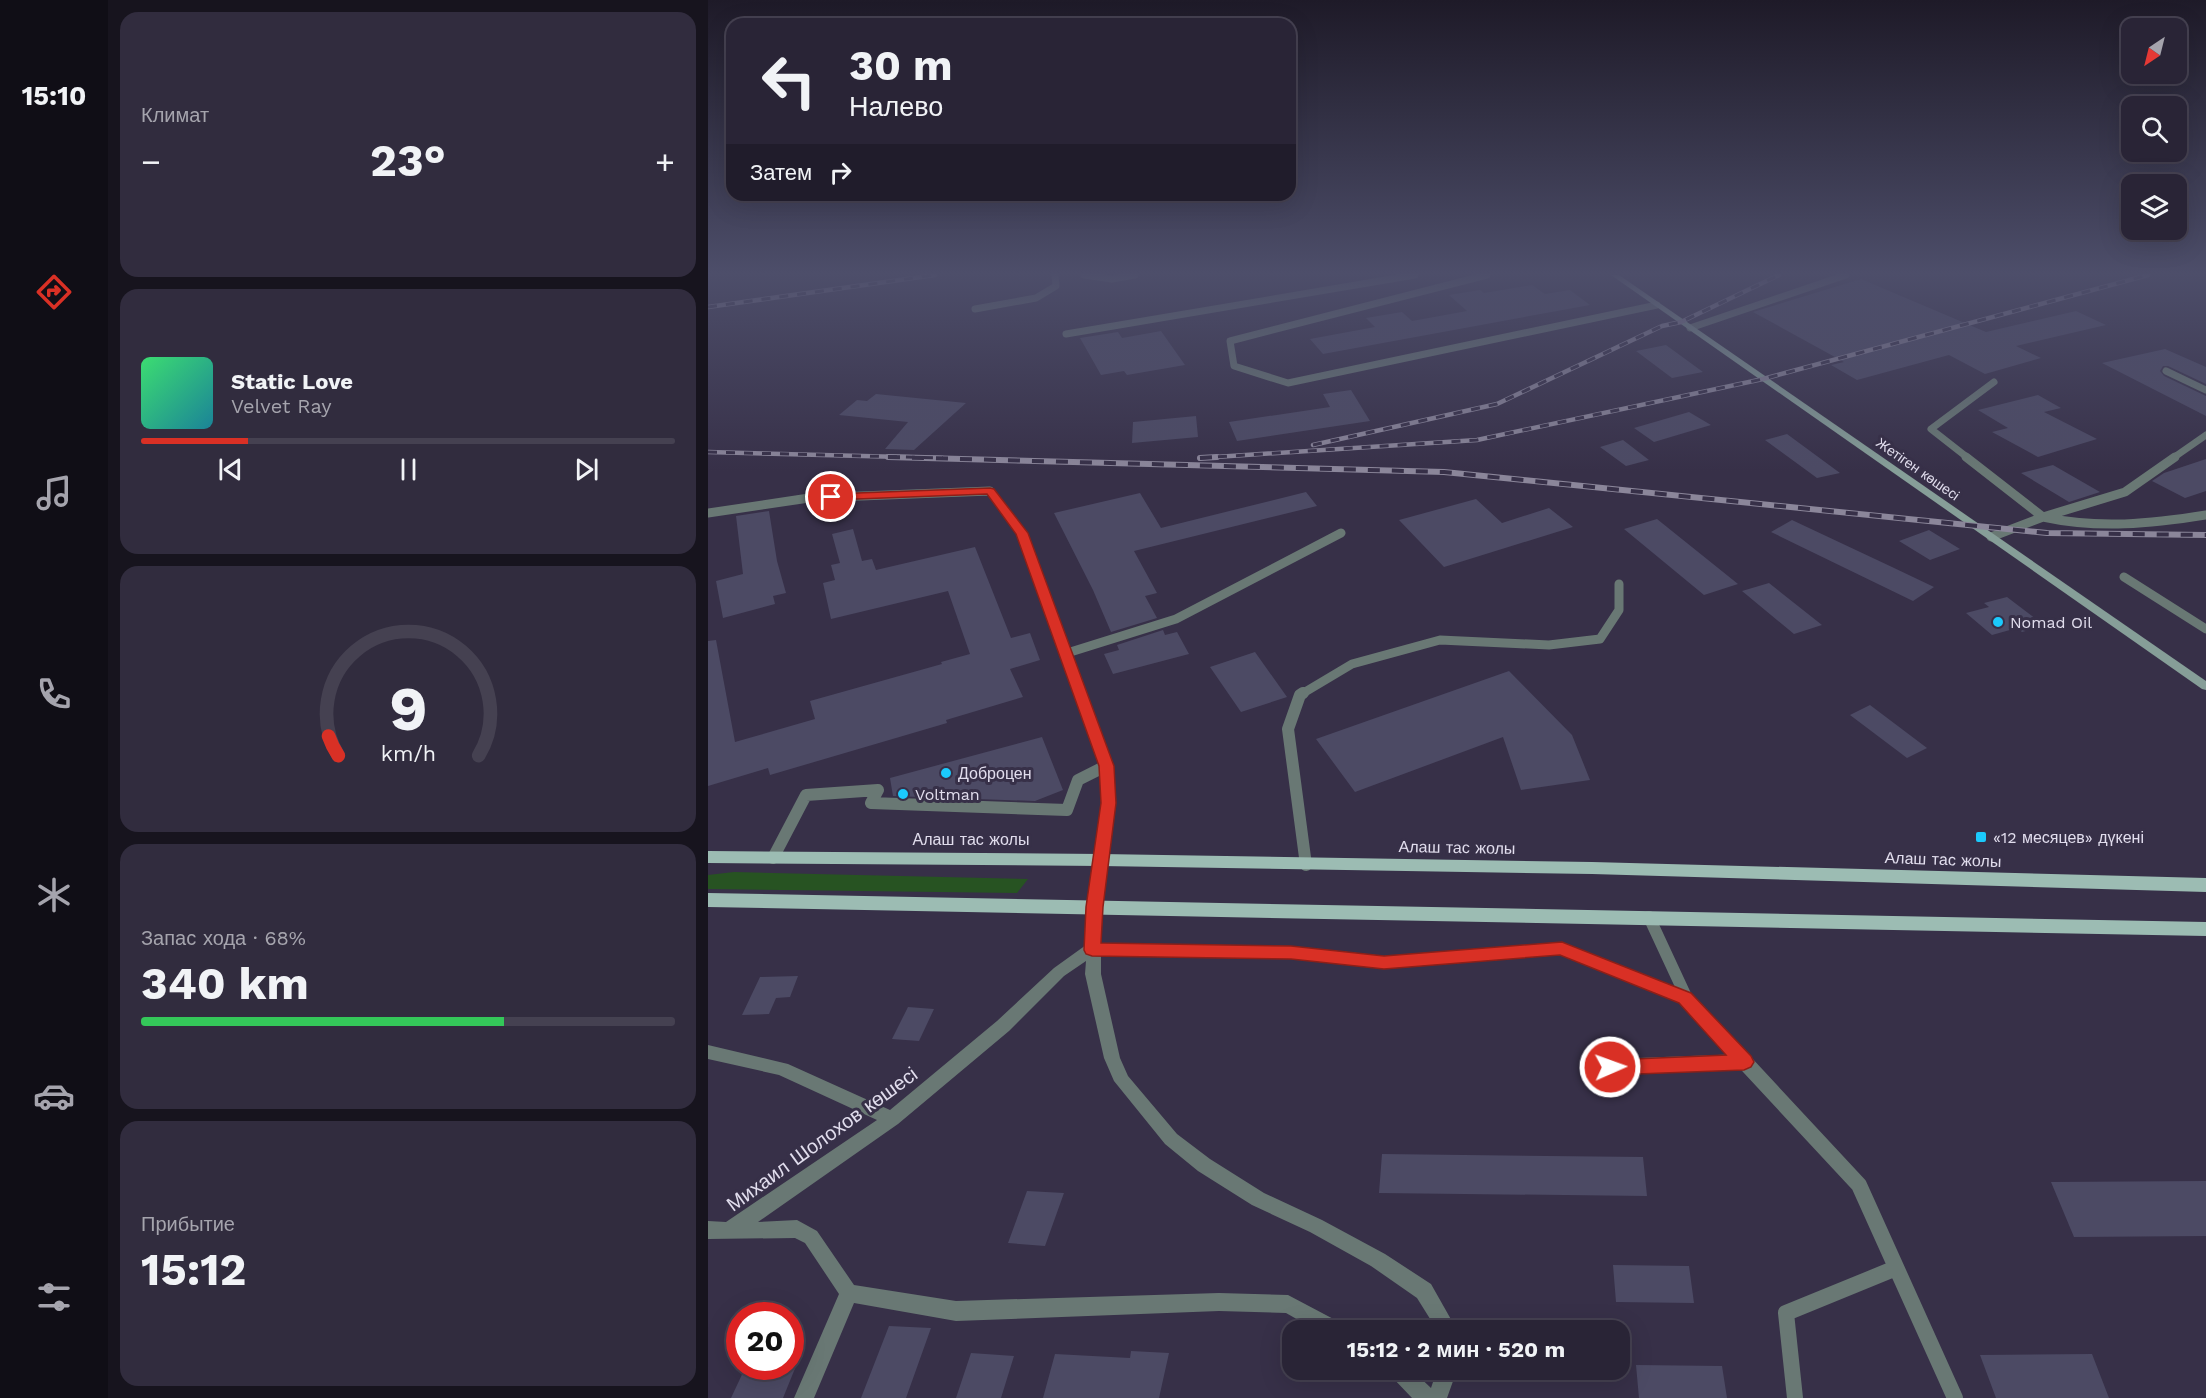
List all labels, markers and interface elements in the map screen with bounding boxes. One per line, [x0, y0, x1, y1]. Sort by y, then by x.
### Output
north arrow [2121, 18, 2187, 84]
map controls [2121, 18, 2187, 240]
text: 30 m [849, 41, 953, 90]
icon: left [750, 42, 828, 120]
text: 15:10 [22, 80, 86, 112]
text: Налево [849, 91, 943, 123]
button: search [2121, 96, 2187, 162]
text: Климат [141, 103, 209, 127]
text: 23° [370, 134, 446, 187]
text: − [141, 142, 161, 181]
text: + [655, 142, 675, 181]
icon: right [824, 156, 857, 189]
text: Затем [750, 160, 812, 185]
button: layers [2121, 174, 2187, 240]
icon: directions [33, 271, 75, 313]
text: Static Love [231, 369, 353, 394]
text: Velvet Ray [231, 394, 332, 418]
street label: Жетіген көшесі [1873, 434, 1963, 504]
icon: previous [214, 453, 247, 486]
icon: pause [392, 453, 425, 486]
icon: next [570, 453, 603, 486]
pin [805, 471, 856, 522]
icon: music [33, 472, 75, 514]
icon: arrive [814, 480, 847, 513]
place label: Nomad Oil [2010, 613, 2092, 632]
marker: Nomad Oil [1991, 615, 2005, 629]
text: 9 [389, 672, 427, 745]
icon: phone [33, 673, 75, 715]
text: km/h [380, 741, 436, 766]
place label: Доброцен [958, 764, 1032, 783]
marker: Доброцен [939, 766, 953, 780]
place label: Voltman [915, 785, 980, 804]
marker: Voltman [896, 787, 910, 801]
place label: «12 месяцев» дүкені [1993, 828, 2144, 847]
street label: Алаш тас жолы [913, 830, 1029, 849]
marker: «12 месяцев» дүкені [1974, 830, 1988, 844]
street label: Алаш тас жолы [1398, 837, 1516, 858]
street label: Алаш тас жолы [1884, 848, 2002, 871]
icon: climate [33, 874, 75, 916]
text: Запас хода · 68% [141, 926, 306, 950]
text: 340 km [141, 957, 309, 1010]
position arrow [1578, 1035, 1642, 1099]
street label: Михаил Шолохов көшесі [722, 1062, 922, 1216]
icon: car [33, 1075, 75, 1117]
text: Прибытие [141, 1212, 235, 1236]
text: 15:12 [141, 1243, 246, 1296]
icon: filters [33, 1276, 75, 1318]
speed limit sign: 20 [726, 1302, 804, 1380]
text: 15:12 · 2 мин · 520 m [1347, 1337, 1565, 1362]

